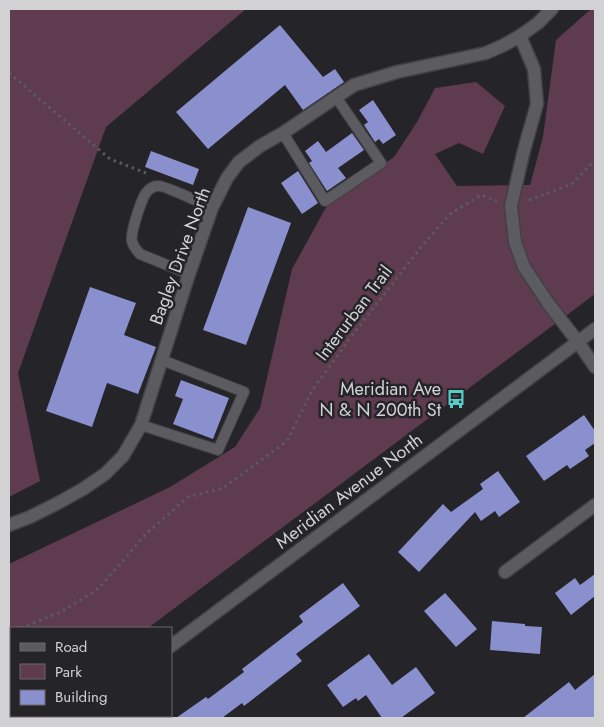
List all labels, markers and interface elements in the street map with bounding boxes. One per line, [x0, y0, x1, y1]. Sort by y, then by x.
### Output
street label: Bagley Drive North [143, 184, 217, 328]
street label: Interurban Trail [309, 260, 399, 366]
place label: Meridian Ave N & N 200th St [320, 376, 442, 423]
bus stop icon: Meridian Ave N & N 200th St [445, 388, 467, 410]
street label: Meridian Avenue North [270, 427, 428, 555]
legend [10, 627, 172, 717]
text: Road [55, 636, 87, 658]
text: Park [55, 661, 82, 683]
text: Building [55, 686, 107, 708]

